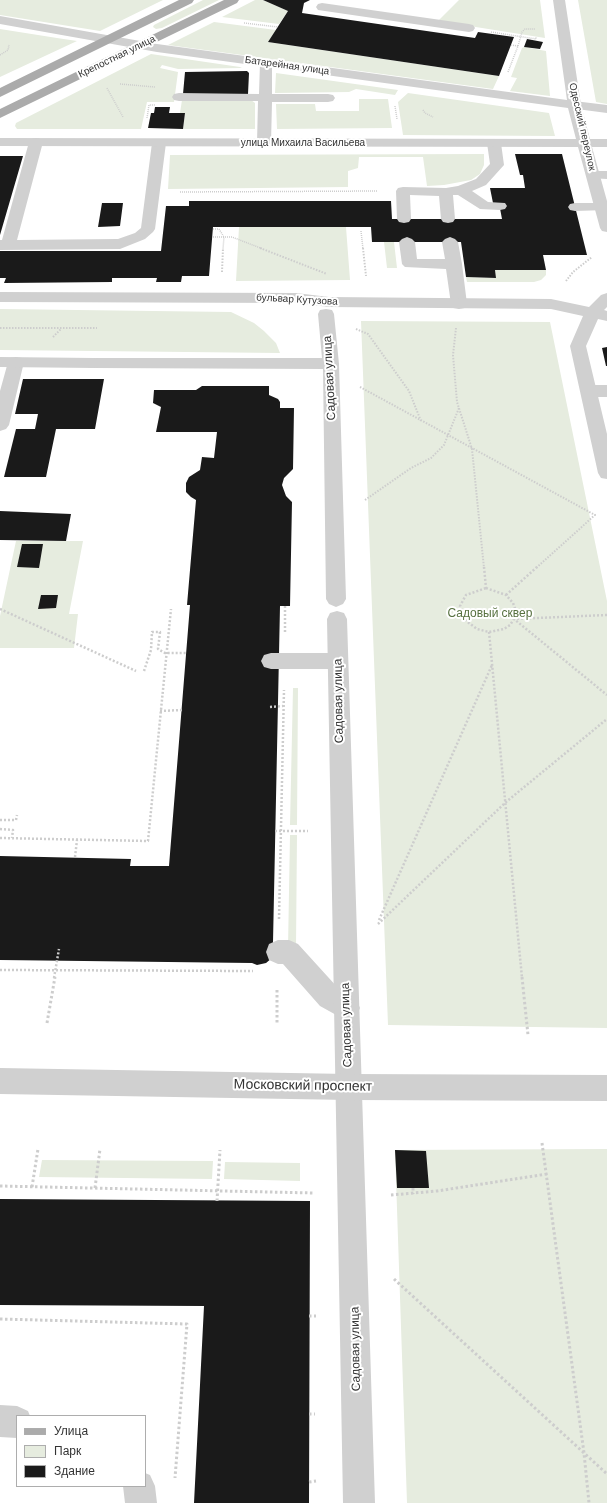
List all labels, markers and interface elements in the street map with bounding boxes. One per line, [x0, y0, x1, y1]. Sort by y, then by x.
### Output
street label: Крепостная улица [77, 33, 157, 81]
street label: Батарейная улица [244, 54, 330, 78]
street label: Одесский переулок [566, 82, 598, 172]
street label: улица Михаила Васильева [241, 137, 365, 149]
street label: бульвар Кутузова [256, 292, 338, 308]
street label: Садовая улица [321, 335, 339, 421]
park label: Садовый сквер [448, 607, 532, 621]
street label: Садовая улица [331, 659, 347, 743]
street label: Садовая улица [338, 982, 356, 1068]
street label: Московский проспект [234, 1076, 372, 1096]
street label: Садовая улица [348, 1307, 364, 1391]
legend [16, 1415, 146, 1487]
text: Улица [54, 1423, 88, 1439]
text: Парк [54, 1443, 81, 1459]
text: Здание [54, 1463, 95, 1479]

